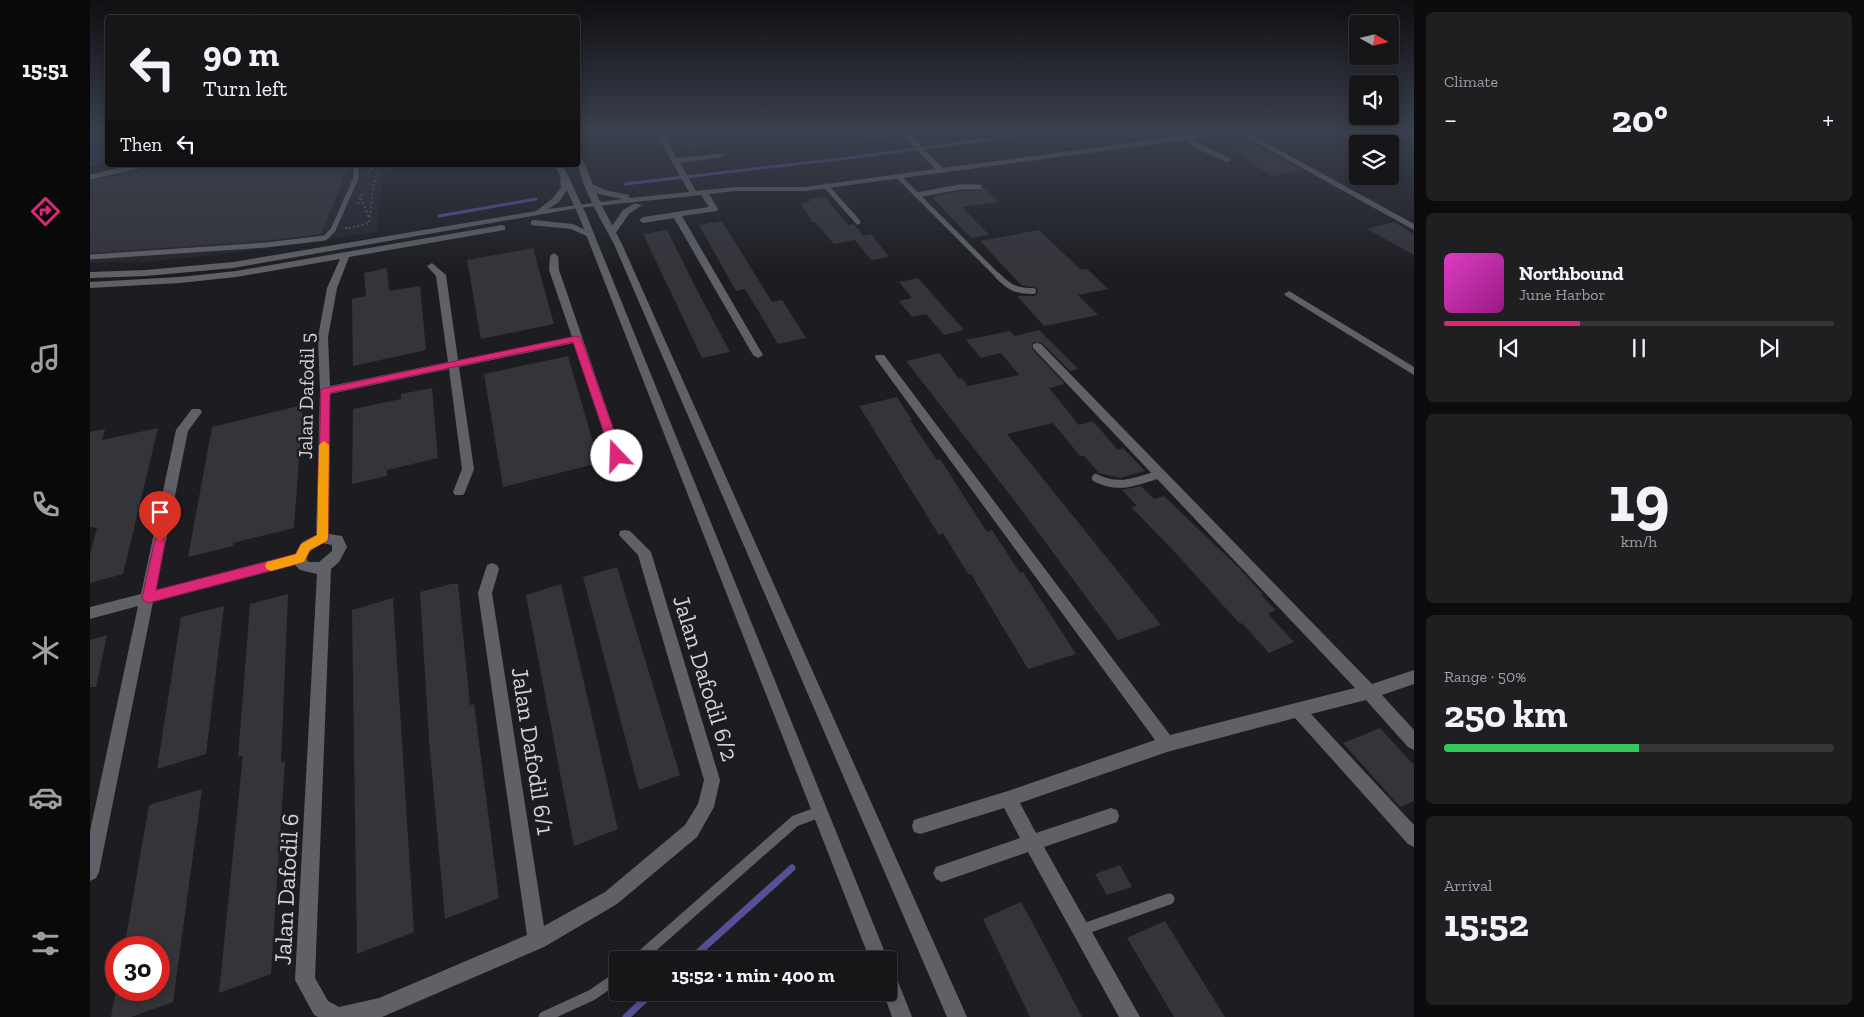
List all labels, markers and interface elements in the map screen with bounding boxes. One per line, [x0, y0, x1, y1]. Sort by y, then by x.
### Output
north arrow [1349, 15, 1399, 65]
map controls [1349, 15, 1399, 185]
text: 90 m [203, 33, 279, 75]
icon: left [120, 35, 185, 100]
text: 15:51 [22, 56, 68, 83]
text: Climate [1444, 72, 1498, 91]
text: Turn left [203, 75, 287, 102]
button: sound [1349, 75, 1399, 125]
text: 20° [1612, 96, 1668, 142]
text: − [1444, 103, 1457, 136]
text: + [1822, 103, 1834, 136]
icon: left [172, 130, 200, 158]
text: Then [120, 133, 162, 156]
button: layers [1349, 135, 1399, 185]
icon: directions [28, 194, 63, 229]
text: Northbound [1519, 262, 1624, 285]
text: June Harbor [1519, 285, 1605, 304]
street label: Jalan Dafodil 5 [293, 333, 319, 459]
icon: previous [1495, 334, 1523, 362]
icon: pause [1625, 334, 1653, 362]
icon: next [1755, 334, 1783, 362]
icon: music [28, 341, 63, 376]
position arrow [590, 429, 642, 481]
text: 19 [1608, 460, 1670, 538]
icon: phone [28, 487, 63, 522]
pin [139, 491, 181, 542]
icon: arrive [146, 498, 174, 526]
text: km/h [1621, 532, 1657, 551]
street label: Jalan Dafodil 6/2 [667, 592, 745, 764]
icon: climate [28, 633, 63, 668]
street label: Jalan Dafodil 6/1 [505, 665, 561, 837]
text: Range · 50% [1444, 667, 1526, 686]
text: 250 km [1444, 691, 1568, 737]
icon: car [28, 780, 63, 815]
street label: Jalan Dafodil 6 [268, 812, 304, 966]
text: Arrival [1444, 876, 1492, 895]
text: 15:52 [1444, 900, 1529, 946]
icon: filters [28, 926, 63, 961]
speed limit sign: 30 [105, 936, 170, 1001]
text: 15:52 · 1 min · 400 m [671, 964, 835, 987]

